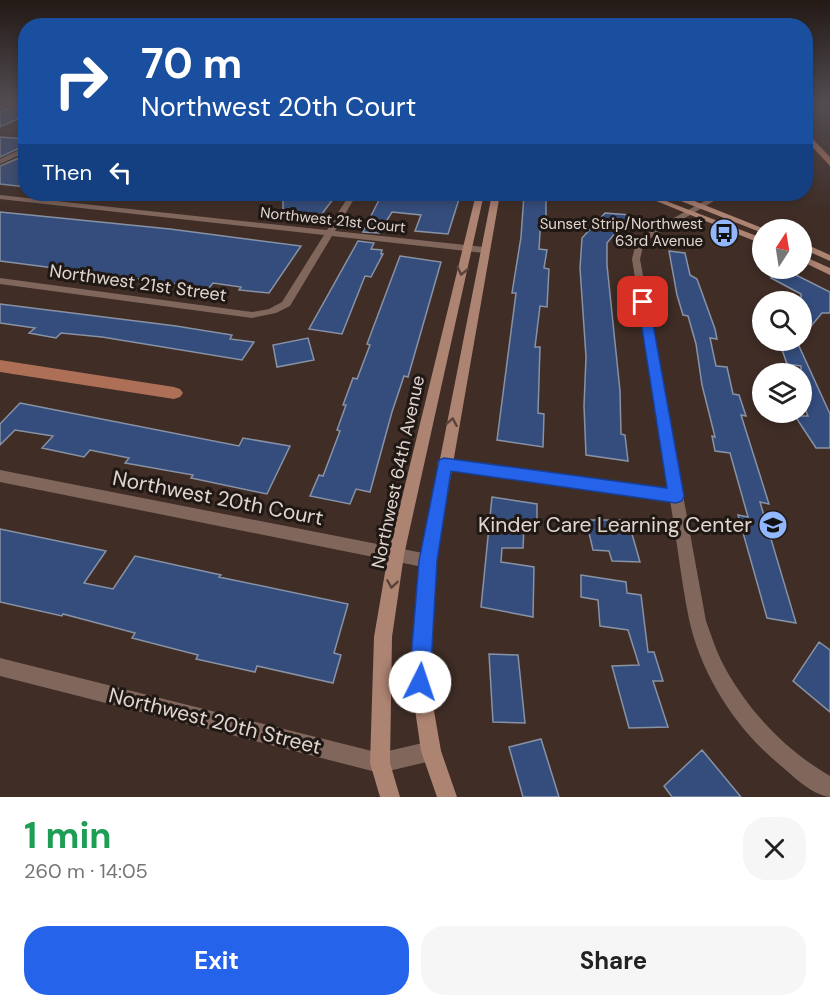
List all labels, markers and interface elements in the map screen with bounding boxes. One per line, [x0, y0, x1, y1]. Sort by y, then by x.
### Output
text: 70 m [141, 36, 242, 91]
icon: right [42, 42, 120, 120]
text: Northwest 20th Court [141, 89, 416, 124]
icon: left [104, 156, 137, 189]
text: Then [42, 158, 92, 187]
street label: Northwest 21st Court [259, 202, 407, 238]
place label: Sunset Strip/Northwest 63rd Avenue [540, 214, 703, 251]
bus stop icon: Sunset Strip/Northwest 63rd Avenue [708, 217, 740, 249]
north arrow [752, 219, 812, 279]
map controls [752, 219, 812, 423]
street label: Northwest 21st Street [48, 259, 228, 307]
one-way arrow [456, 266, 469, 276]
pin [617, 276, 668, 327]
icon: arrive [626, 285, 659, 318]
button: search [752, 291, 812, 351]
button: layers [752, 363, 812, 423]
street label: Northwest 64th Avenue [366, 373, 430, 571]
one-way arrow [445, 418, 458, 428]
street label: Northwest 20th Court [110, 464, 326, 532]
school or university icon: Kinder Care Learning Center [757, 509, 789, 541]
place label: Kinder Care Learning Center [478, 511, 752, 539]
one-way arrow [386, 579, 399, 589]
position arrow [388, 650, 452, 714]
street label: Northwest 20th Street [106, 681, 324, 761]
text: 1 min [24, 812, 112, 859]
button: close [743, 817, 806, 880]
text: 260 m · 14:05 [24, 858, 148, 884]
button: Exit [24, 926, 409, 995]
button: Share [421, 926, 806, 995]

